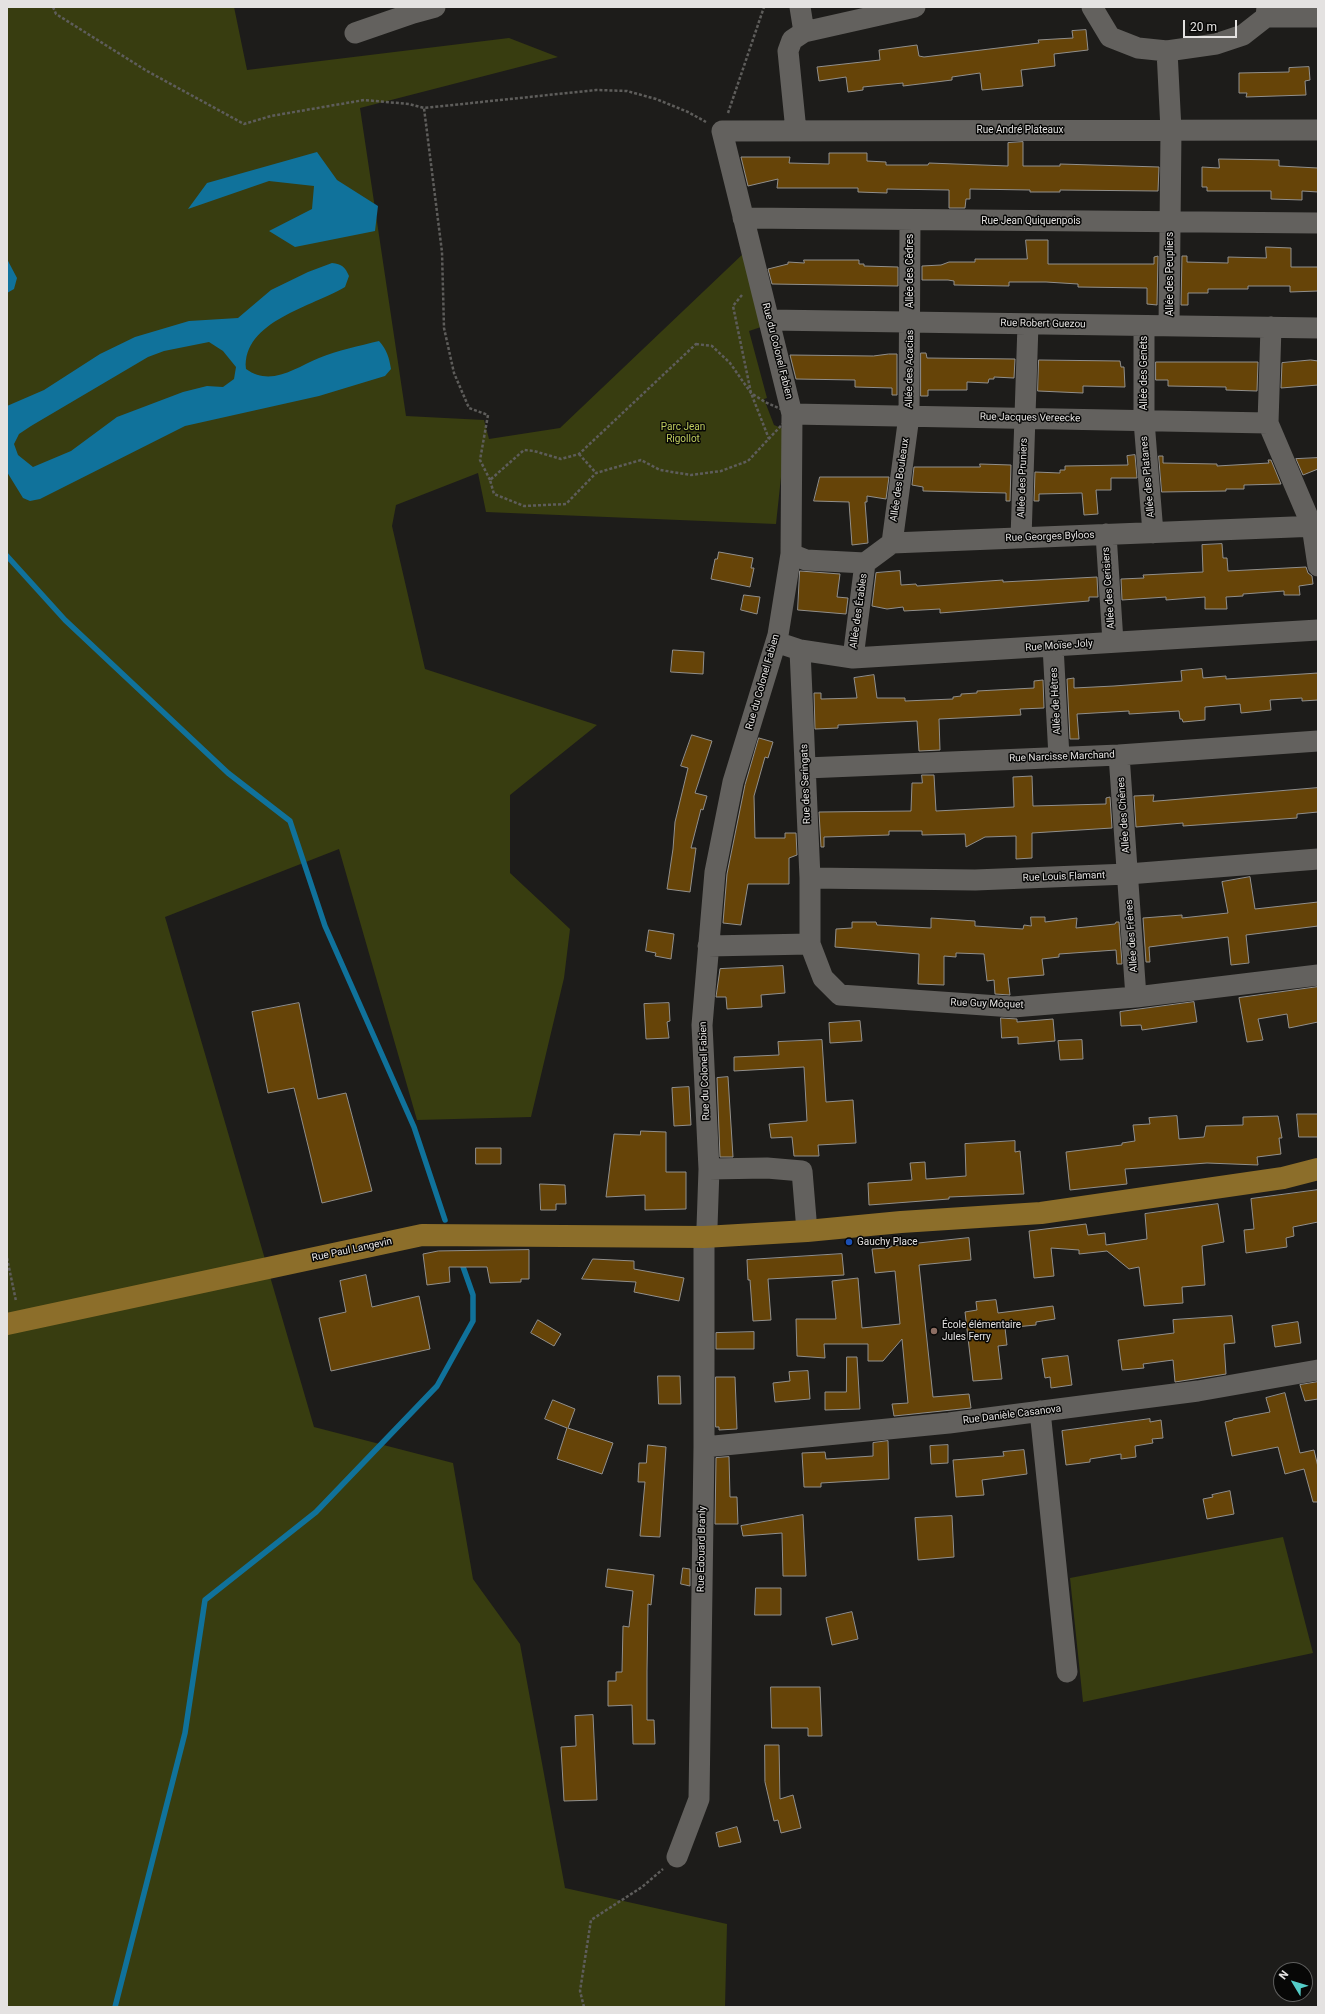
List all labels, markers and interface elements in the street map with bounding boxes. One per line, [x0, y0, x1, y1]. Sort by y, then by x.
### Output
scale bar [1185, 12, 1239, 38]
text: 20 m [1190, 20, 1217, 34]
street label: Rue André Plateaux [977, 124, 1063, 136]
street label: Rue Jean Quiquenpois [981, 215, 1081, 227]
street label: Allée des Peupliers [1164, 232, 1176, 316]
street label: Allée des Cèdres [904, 234, 916, 308]
street label: Rue du Colonel Fabien [759, 302, 795, 400]
street label: Rue Robert Guezou [1000, 317, 1086, 331]
street label: Allée des Acacias [903, 330, 917, 408]
street label: Allée des Genêts [1138, 336, 1150, 410]
street label: Rue Jacques Vereecke [980, 411, 1080, 425]
park label: Parc Jean Rigollot [661, 421, 705, 444]
street label: Allée des Platanes [1138, 436, 1158, 518]
street label: Allée des Bouleaux [888, 437, 912, 523]
street label: Allée des Pruniers [1016, 438, 1030, 518]
street label: Rue Georges Byloos [1005, 529, 1095, 545]
street label: Allée des Cerisiers [1100, 547, 1118, 629]
street label: Allée des Érables [848, 573, 870, 649]
street label: Rue du Colonel Fabien [744, 633, 782, 731]
street label: Rue Moïse Joly [1025, 638, 1093, 654]
street label: Allée de Hêtres [1048, 667, 1064, 735]
street label: Rue des Seringats [799, 744, 813, 824]
street label: Rue Narcisse Marchand [1009, 749, 1115, 765]
street label: Allée des Chênes [1115, 776, 1133, 854]
street label: Rue Louis Flamant [1023, 870, 1105, 884]
street label: Allée des Frênes [1123, 899, 1141, 973]
street label: Rue Guy Môquet [950, 997, 1024, 1011]
street label: Rue du Colonel Fabien [697, 1021, 713, 1121]
street label: Rue Paul Langevin [311, 1236, 393, 1264]
place label: Gauchy Place [857, 1236, 917, 1248]
marker: Gauchy Place [844, 1237, 854, 1247]
place label: École élémentaire Jules Ferry [942, 1319, 1021, 1342]
marker: École élémentaire Jules Ferry [929, 1326, 939, 1336]
street label: Rue Danièle Casanova [962, 1403, 1062, 1427]
street label: Rue Edouard Branly [695, 1506, 709, 1592]
north arrow [1273, 1962, 1313, 2002]
text: N [1276, 1968, 1291, 1982]

